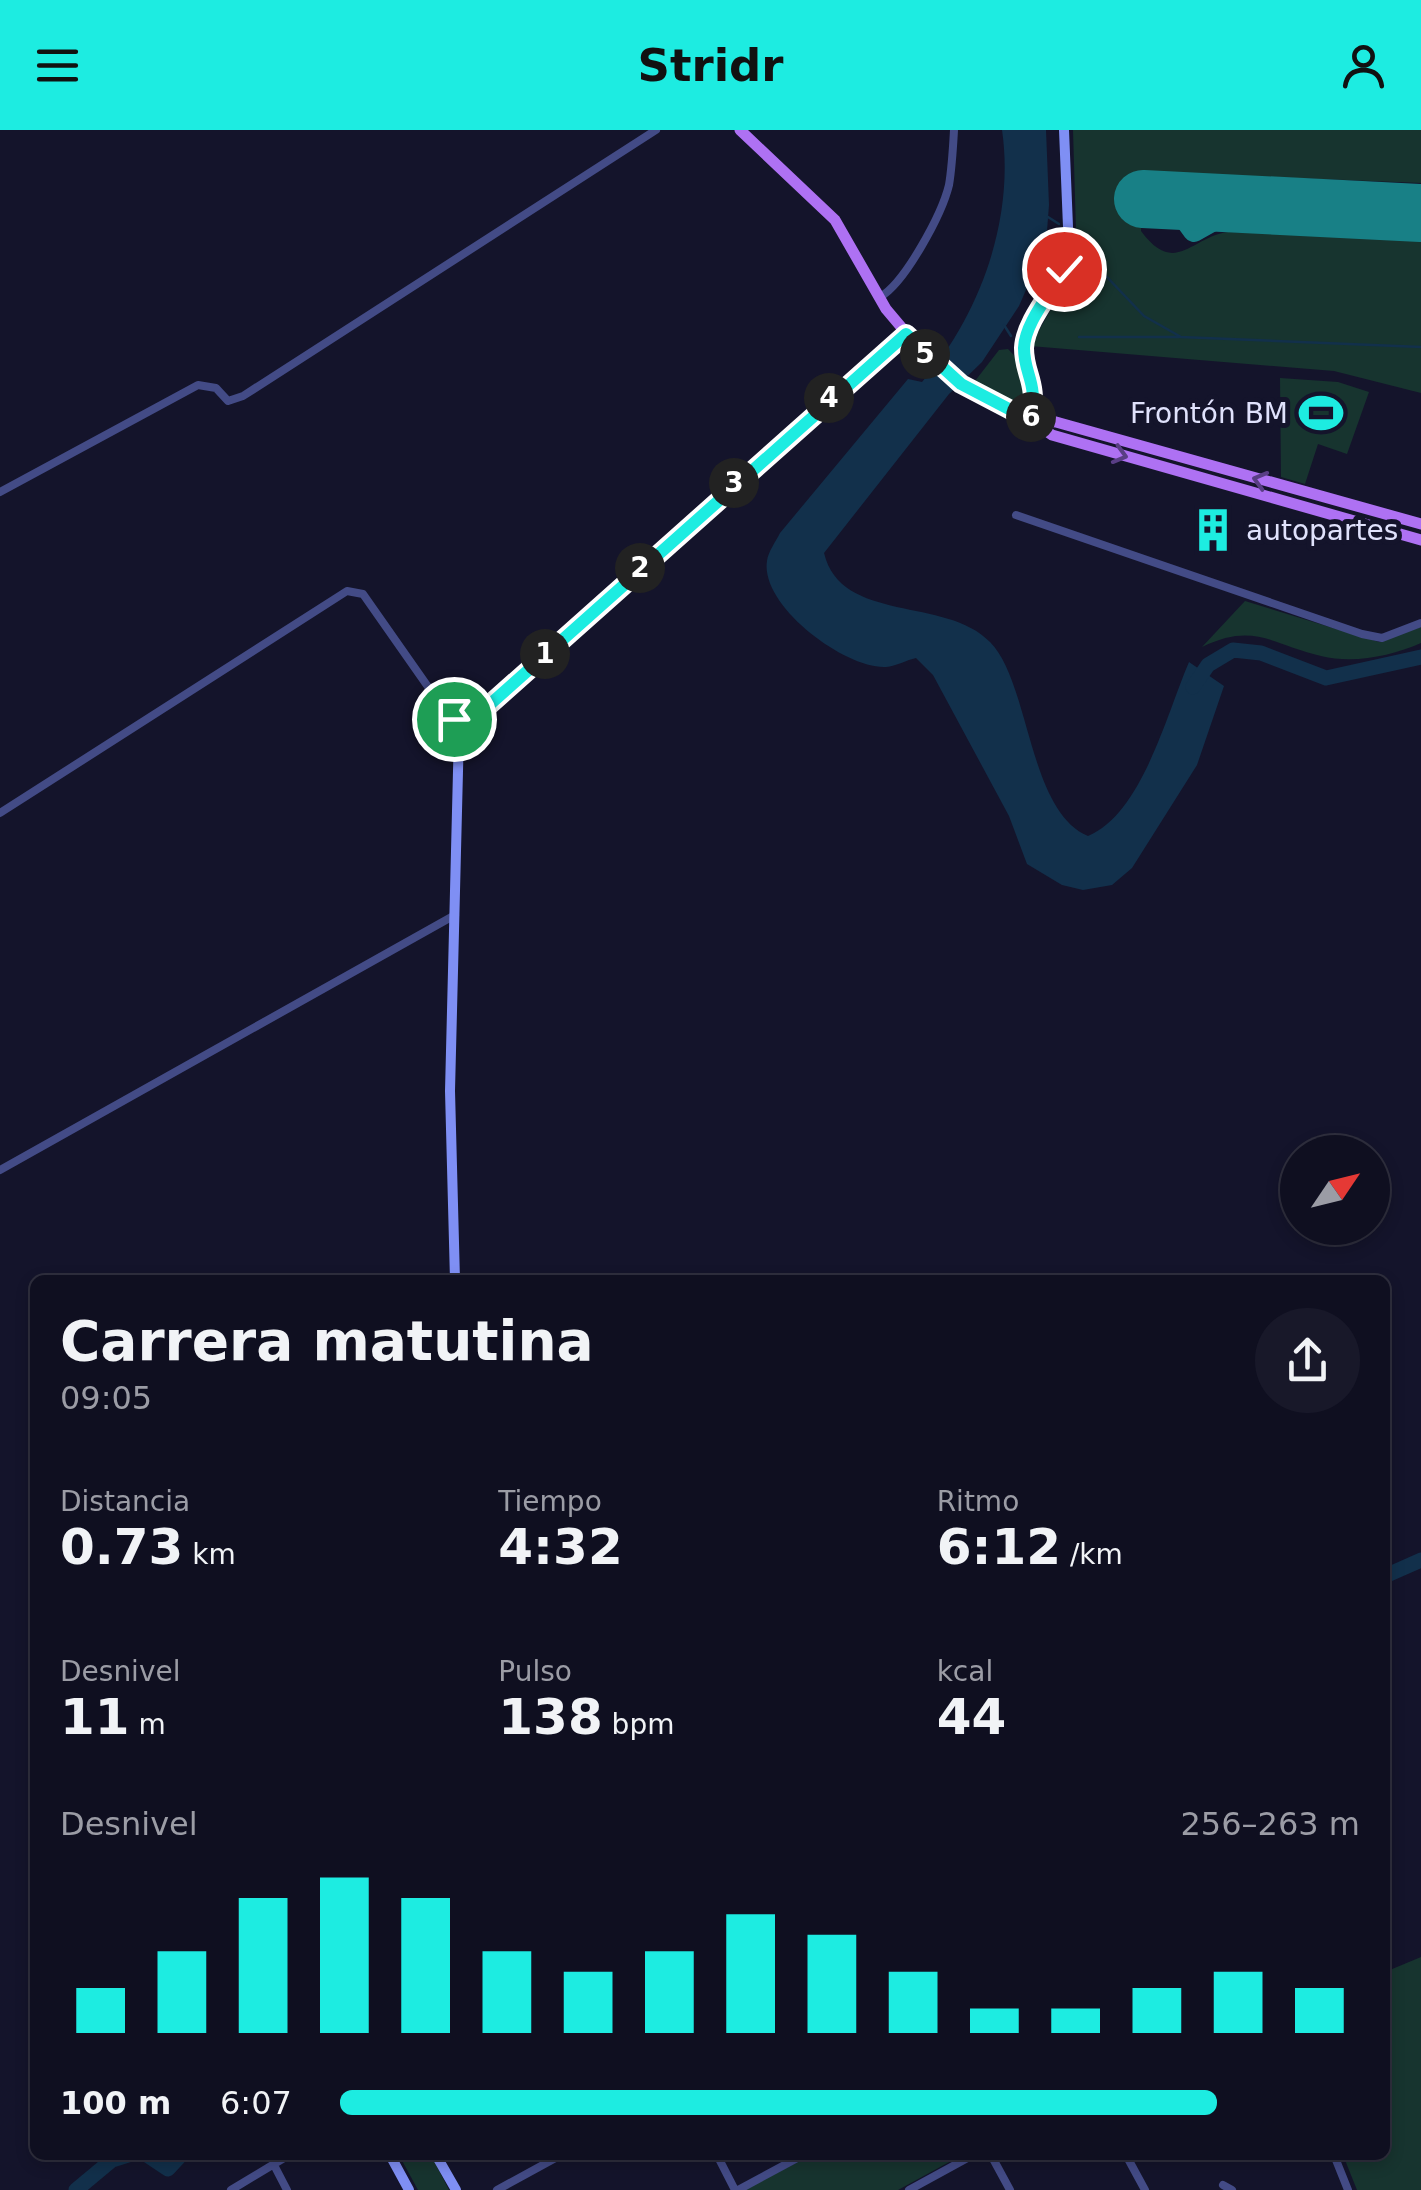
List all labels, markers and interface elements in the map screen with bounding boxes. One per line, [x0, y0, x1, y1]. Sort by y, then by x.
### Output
icon: menu [30, 38, 85, 93]
icon: person [1336, 38, 1391, 93]
text: Stridr [638, 39, 783, 92]
pin [1022, 227, 1107, 312]
icon: check [1037, 242, 1092, 297]
pin: 5 [900, 329, 950, 379]
text: 5 [915, 337, 935, 370]
pin: 4 [804, 373, 854, 423]
text: 4 [819, 381, 839, 414]
sports icon: Frontón BM [1297, 389, 1345, 437]
pin: 6 [1006, 392, 1056, 442]
place label: Frontón BM [1130, 397, 1288, 430]
text: 6 [1021, 400, 1041, 433]
one-way arrow [1111, 443, 1128, 464]
pin: 3 [709, 458, 759, 508]
text: 3 [724, 466, 744, 499]
one-way arrow [1251, 470, 1269, 491]
building icon: autopartes [1189, 506, 1237, 554]
place label: autopartes [1246, 514, 1398, 547]
pin: 2 [615, 543, 665, 593]
text: 2 [630, 551, 650, 584]
pin: 1 [520, 629, 570, 679]
text: 1 [535, 637, 555, 670]
pin [412, 677, 497, 762]
icon: arrive [427, 692, 482, 747]
north arrow [1280, 1135, 1390, 1245]
map controls [1280, 1135, 1390, 1245]
button: share [1255, 1308, 1360, 1413]
text: Carrera matutina [60, 1309, 594, 1373]
text: 09:05 [60, 1379, 152, 1417]
text: Distancia [60, 1485, 190, 1518]
text: Tiempo [498, 1485, 602, 1518]
text: Ritmo [937, 1485, 1019, 1518]
text: 0.73 [60, 1518, 183, 1576]
text: 4:32 [498, 1518, 623, 1576]
text: 6:12 [937, 1518, 1061, 1576]
text: km [183, 1538, 236, 1571]
text: /km [1061, 1538, 1123, 1571]
text: Desnivel [60, 1655, 180, 1688]
text: Pulso [498, 1655, 572, 1688]
text: kcal [937, 1655, 993, 1688]
text: 11 [60, 1688, 130, 1746]
text: 138 [498, 1688, 603, 1746]
text: 44 [937, 1688, 1006, 1746]
text: m [130, 1708, 166, 1741]
text: bpm [603, 1708, 674, 1741]
text: Desnivel [60, 1805, 198, 1843]
text: 256–263 m [1181, 1805, 1360, 1843]
text: 100 m [60, 2084, 171, 2122]
text: 6:07 [220, 2084, 292, 2122]

